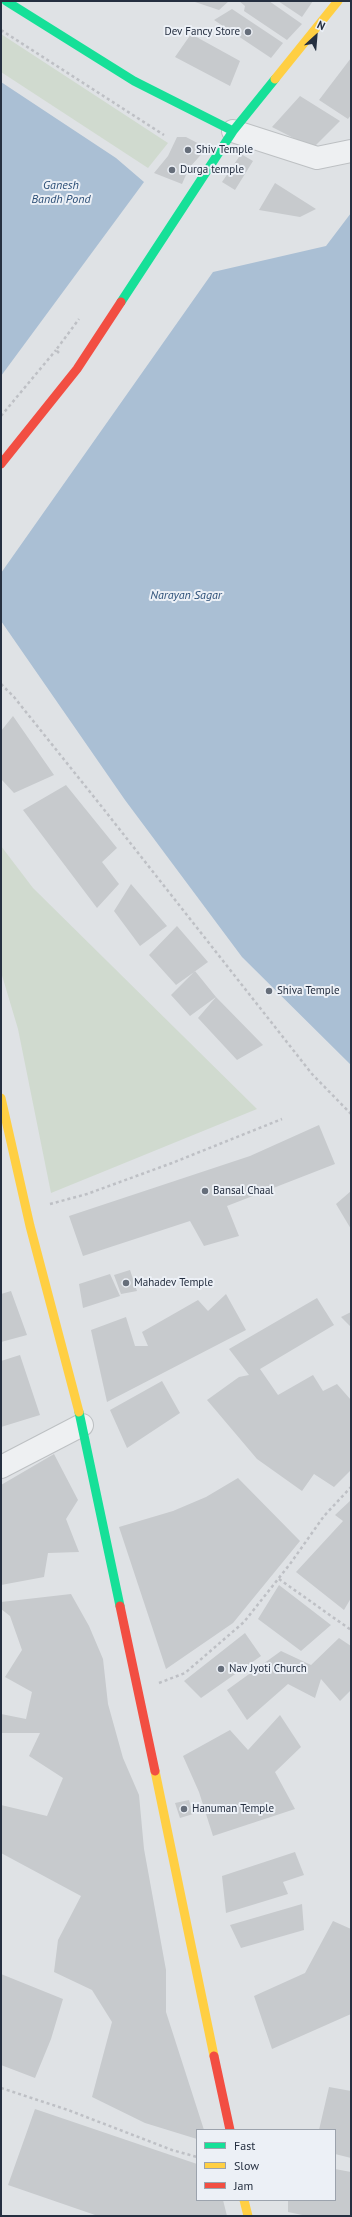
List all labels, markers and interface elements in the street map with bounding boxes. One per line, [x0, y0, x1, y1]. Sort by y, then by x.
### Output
north arrow [296, 16, 336, 56]
text: N [315, 17, 328, 33]
place label: Dev Fancy Store [164, 25, 240, 39]
marker: Dev Fancy Store [243, 27, 253, 37]
place label: Shiv Temple [196, 143, 253, 157]
marker: Shiv Temple [183, 145, 193, 155]
place label: Durga temple [180, 163, 244, 177]
marker: Durga temple [167, 165, 177, 175]
water label: Ganesh Bandh Pond [31, 179, 91, 207]
water label: Narayan Sagar [150, 589, 222, 603]
place label: Shiva Temple [277, 984, 339, 998]
marker: Shiva Temple [264, 986, 274, 996]
place label: Bansal Chaal [213, 1184, 274, 1198]
marker: Bansal Chaal [200, 1186, 210, 1196]
place label: Mahadev Temple [134, 1276, 213, 1290]
marker: Mahadev Temple [121, 1278, 131, 1288]
place label: Nav Jyoti Church [229, 1662, 307, 1676]
marker: Nav Jyoti Church [216, 1664, 226, 1674]
place label: Hanuman Temple [192, 1802, 274, 1816]
marker: Hanuman Temple [179, 1804, 189, 1814]
legend [196, 2129, 336, 2201]
text: Fast [234, 2138, 255, 2153]
text: Slow [234, 2158, 259, 2173]
text: Jam [234, 2178, 253, 2193]

